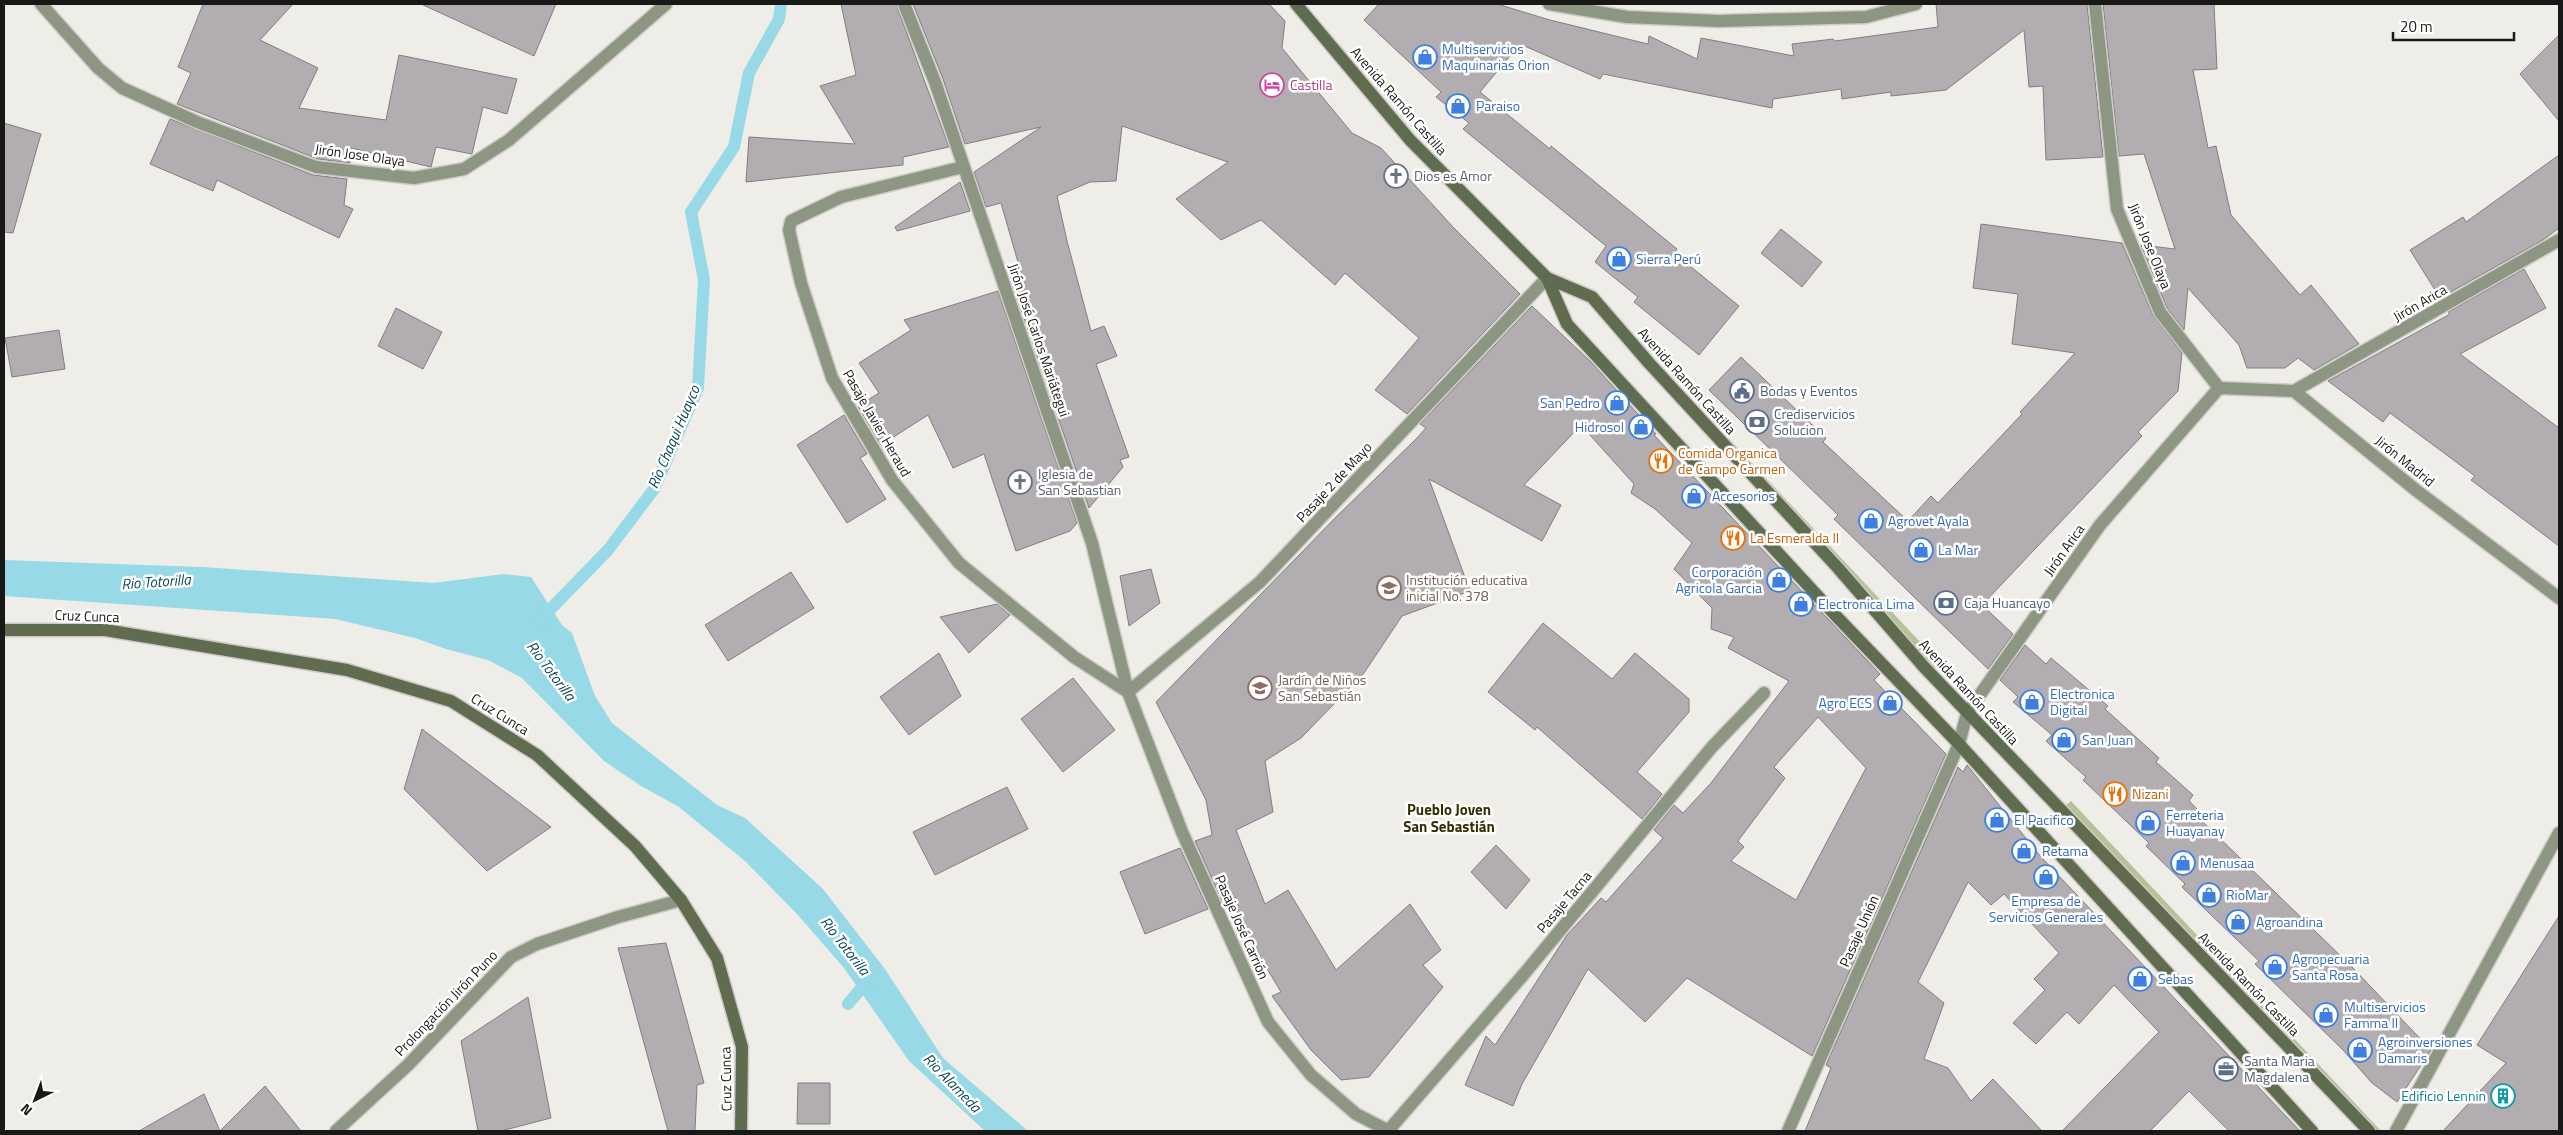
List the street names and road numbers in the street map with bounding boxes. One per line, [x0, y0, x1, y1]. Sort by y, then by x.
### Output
street label: Avenida Ramón Castilla [1346, 42, 1453, 160]
street label: Jirón Jose Olaya [314, 138, 407, 171]
street label: Jirón Jose Olaya [2124, 200, 2177, 292]
street label: Jirón José Carlos Mariátegui [1003, 260, 1076, 419]
street label: Jirón Arica [2389, 279, 2451, 326]
street label: Avenida Ramón Castilla [1633, 322, 1741, 439]
street label: Pasaje Javier Heraud [838, 365, 917, 480]
street label: Jirón Madrid [2371, 430, 2440, 491]
street label: Pasaje 2 de Mayo [1291, 437, 1377, 527]
street label: Jirón Arica [2038, 519, 2089, 580]
street label: Cruz Cunca [54, 604, 120, 627]
street label: Avenida Ramón Castilla [1915, 634, 2024, 749]
street label: Cruz Cunca [467, 687, 533, 740]
street label: Pasaje Tacna [1531, 866, 1596, 937]
street label: Pasaje José Carrión [1210, 871, 1275, 982]
street label: Pasaje Unión [1833, 892, 1884, 970]
street label: Avenida Ramón Castilla [2194, 927, 2305, 1041]
street label: Prolongación Jirón Puno [389, 945, 502, 1060]
street label: Cruz Cunca [714, 1046, 737, 1112]

